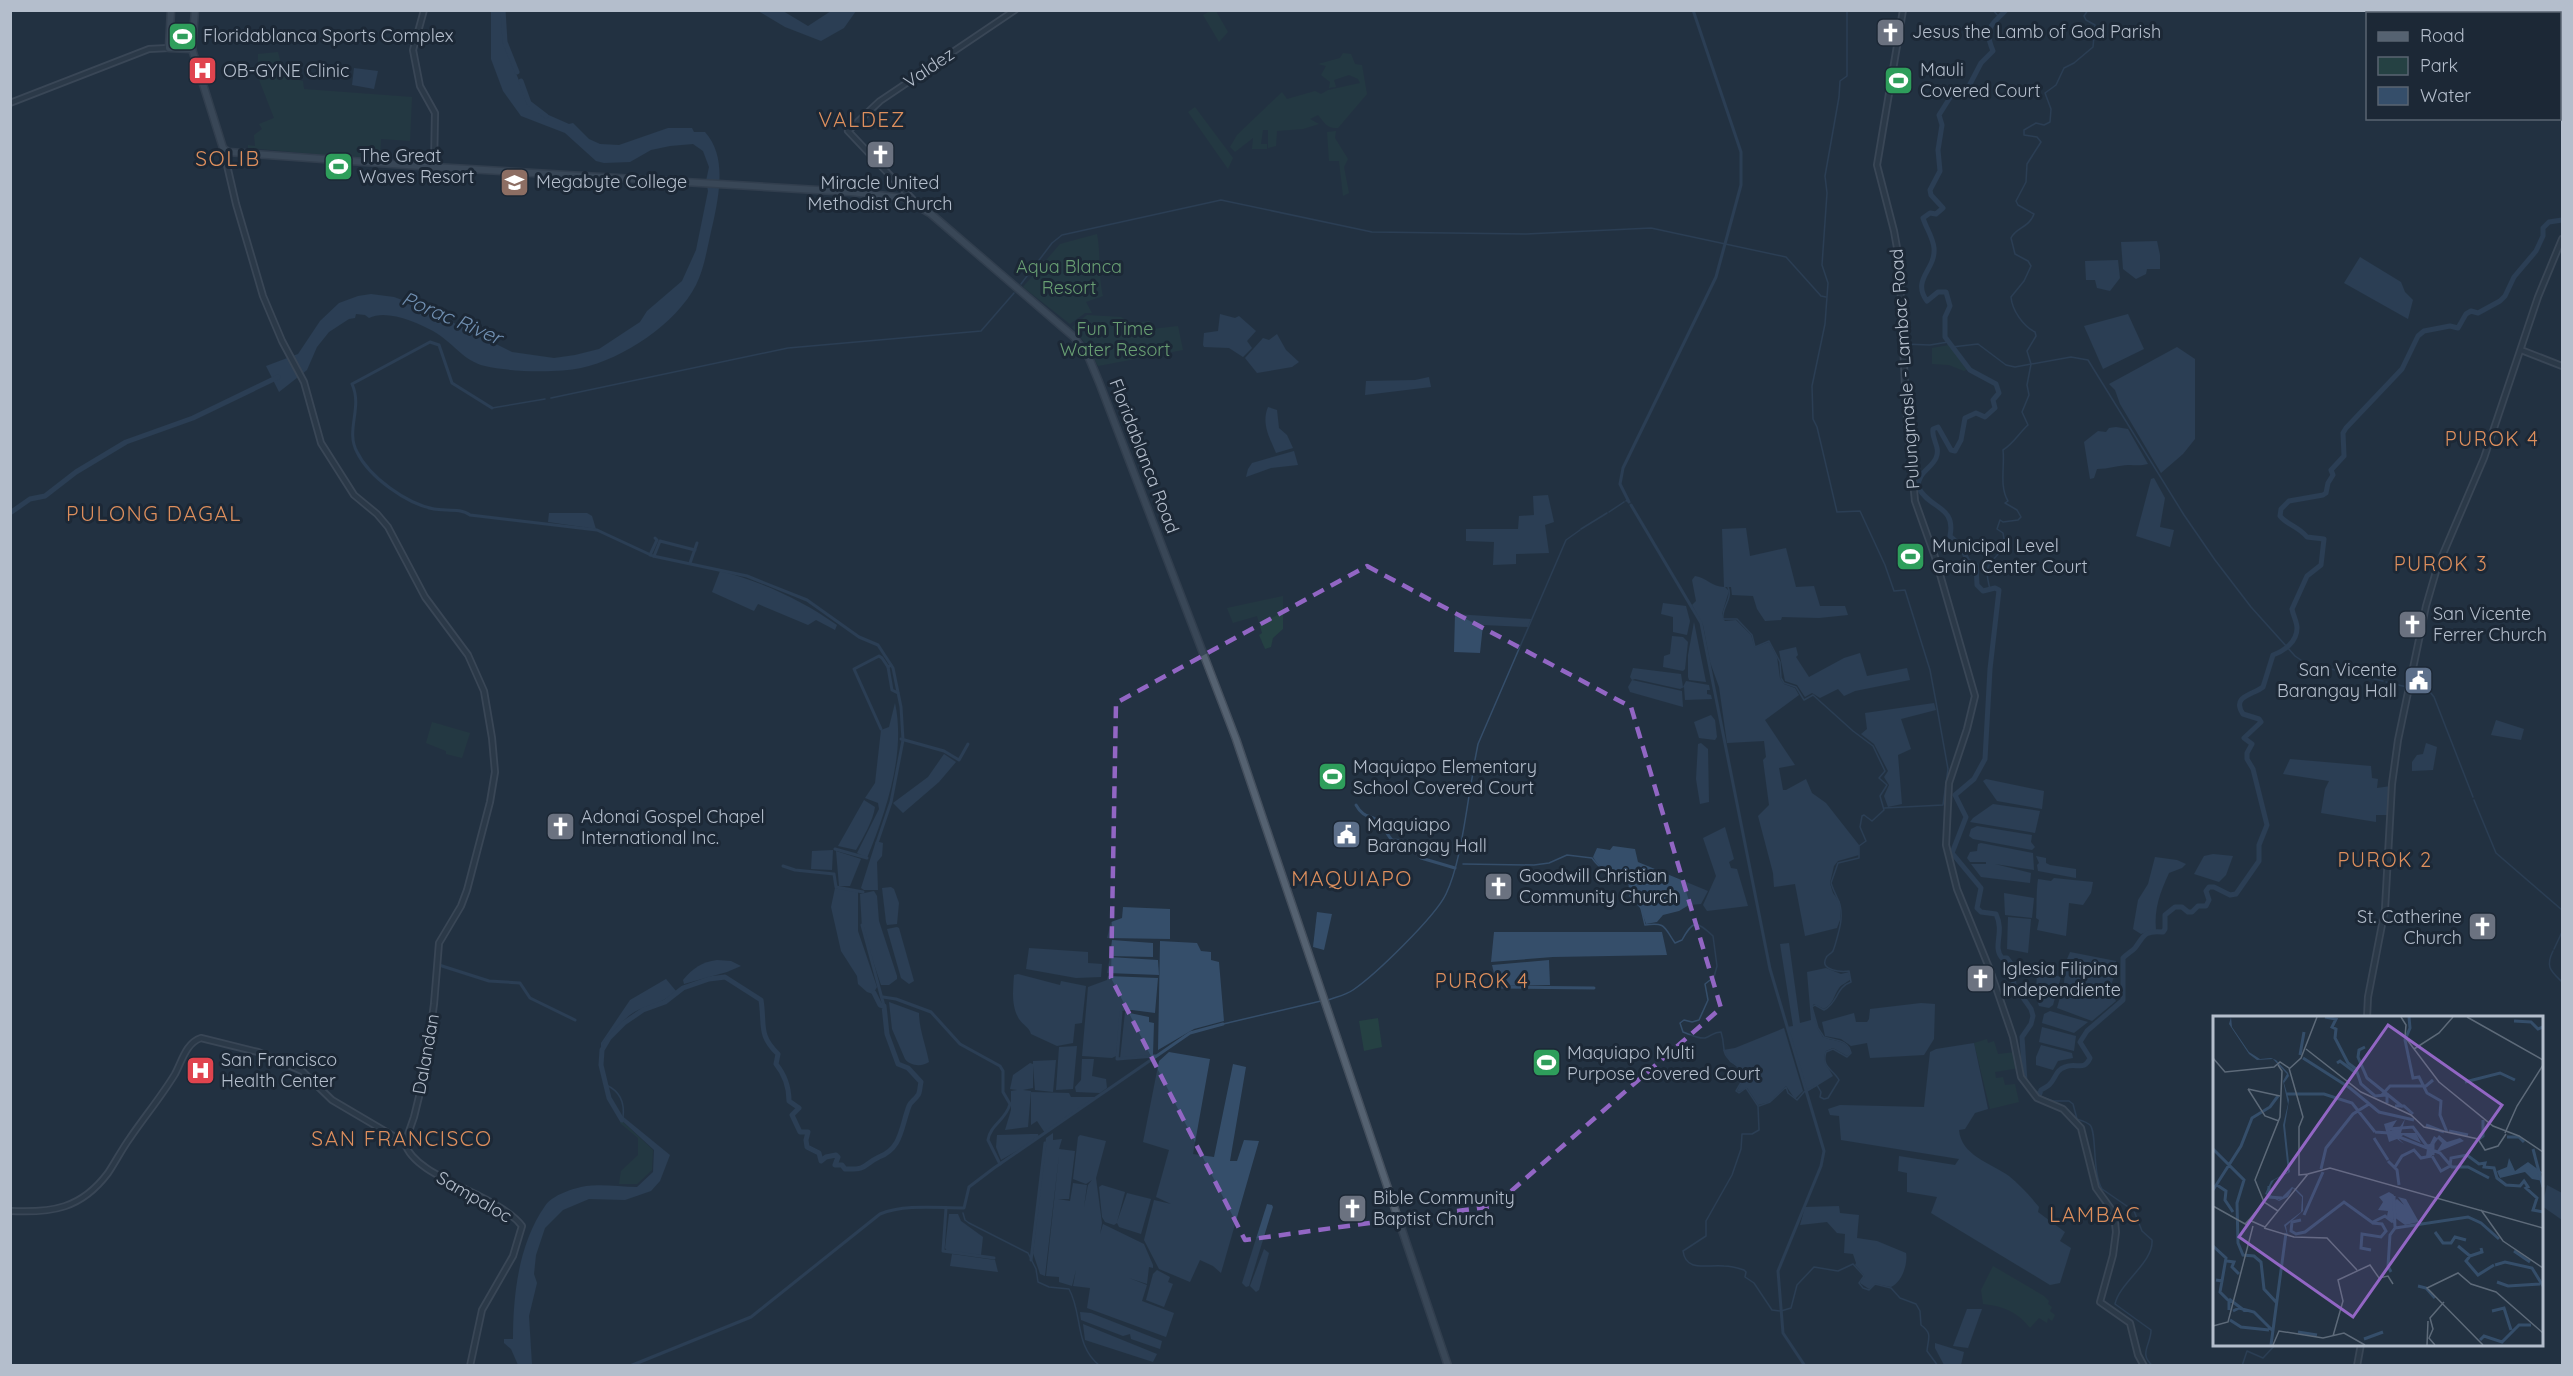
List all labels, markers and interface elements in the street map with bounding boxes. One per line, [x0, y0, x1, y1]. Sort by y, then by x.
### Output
legend [2366, 12, 2561, 120]
church icon: Jesus the Lamb of God Parish [1875, 16, 1907, 48]
sports icon: Floridablanca Sports Complex [166, 20, 198, 52]
place label: Jesus the Lamb of God Parish [1912, 20, 2161, 43]
place label: Floridablanca Sports Complex [203, 24, 454, 47]
text: Road [2420, 24, 2465, 47]
street label: Valdez [899, 42, 958, 93]
text: Park [2420, 54, 2458, 77]
hospital icon: OB-GYNE Clinic [186, 55, 218, 87]
place label: Mauli Covered Court [1920, 58, 2041, 102]
place label: OB-GYNE Clinic [223, 59, 349, 82]
sports icon: Mauli Covered Court [1883, 64, 1915, 96]
text: Water [2420, 84, 2471, 107]
district label: VALDEZ [818, 106, 906, 132]
church icon: Miracle United Methodist Church [864, 138, 896, 170]
place label: The Great Waves Resort [359, 144, 474, 188]
district label: SOLIB [195, 145, 261, 171]
sports icon: The Great Waves Resort [322, 150, 354, 182]
school or university icon: Megabyte College [499, 166, 531, 198]
place label: Megabyte College [536, 170, 687, 193]
place label: Miracle United Methodist Church [808, 171, 952, 215]
street label: Pulungmasle - Lambac Road [1885, 248, 1924, 490]
park label: Aqua Blanca Resort [1016, 255, 1122, 299]
water label: Porac River [398, 285, 508, 351]
park label: Fun Time Water Resort [1060, 317, 1170, 361]
street label: Floridablanca Road [1104, 375, 1185, 536]
district label: PUROK 4 [2445, 426, 2539, 451]
district label: PULONG DAGAL [66, 500, 242, 526]
place label: Municipal Level Grain Center Court [1932, 534, 2088, 578]
sports icon: Municipal Level Grain Center Court [1895, 540, 1927, 572]
district label: PUROK 3 [2394, 551, 2488, 576]
place label: San Vicente Ferrer Church [2433, 602, 2547, 646]
church icon: San Vicente Ferrer Church [2396, 608, 2428, 640]
place label: San Vicente Barangay Hall [2277, 658, 2397, 702]
public building icon: San Vicente Barangay Hall [2402, 664, 2434, 696]
place label: Maquiapo Elementary School Covered Court [1353, 755, 1537, 799]
sports icon: Maquiapo Elementary School Covered Court [1316, 761, 1348, 793]
place label: Adonai Gospel Chapel International Inc. [581, 805, 765, 849]
church icon: Adonai Gospel Chapel International Inc. [544, 811, 576, 843]
place label: Maquiapo Barangay Hall [1367, 813, 1487, 857]
public building icon: Maquiapo Barangay Hall [1330, 819, 1362, 851]
district label: PUROK 2 [2337, 847, 2433, 872]
place label: Goodwill Christian Community Church [1519, 864, 1679, 908]
district label: MAQUIAPO [1291, 865, 1413, 891]
church icon: Goodwill Christian Community Church [1482, 870, 1514, 902]
place label: St. Catherine Church [2357, 905, 2462, 949]
church icon: St. Catherine Church [2467, 911, 2499, 943]
place label: Iglesia Filipina Independiente [2002, 957, 2121, 1001]
church icon: Iglesia Filipina Independiente [1965, 963, 1997, 995]
district label: PUROK 4 [1435, 968, 1529, 993]
street label: Dalandan [407, 1012, 444, 1096]
inset map [2213, 1016, 2543, 1346]
place label: Maquiapo Multi Purpose Covered Court [1567, 1041, 1761, 1085]
sports icon: Maquiapo Multi Purpose Covered Court [1530, 1047, 1562, 1079]
place label: San Francisco Health Center [221, 1048, 337, 1092]
hospital icon: San Francisco Health Center [184, 1054, 216, 1086]
district label: SAN FRANCISCO [311, 1125, 493, 1151]
street label: Sampaloc [432, 1166, 516, 1227]
place label: Bible Community Baptist Church [1373, 1186, 1515, 1230]
church icon: Bible Community Baptist Church [1336, 1192, 1368, 1224]
district label: LAMBAC [2049, 1201, 2141, 1227]

